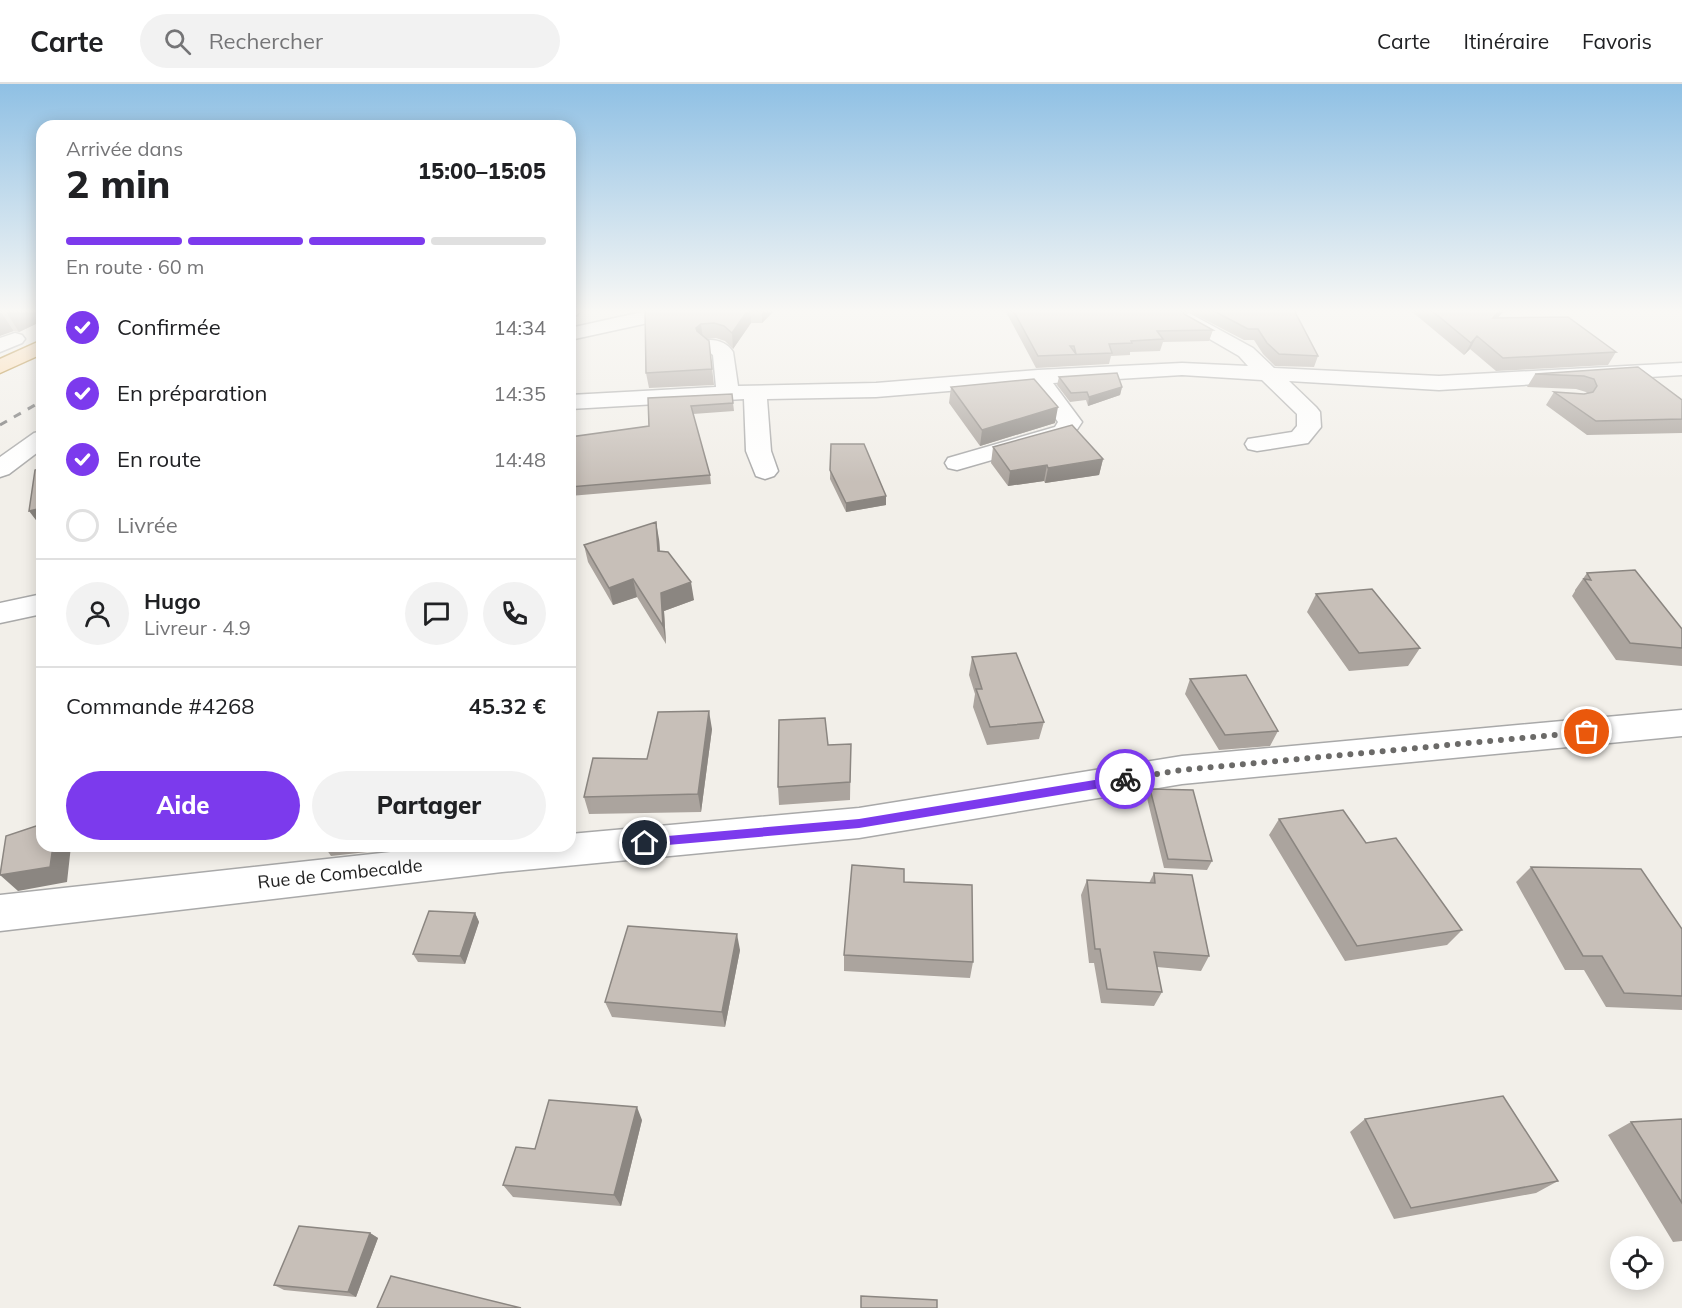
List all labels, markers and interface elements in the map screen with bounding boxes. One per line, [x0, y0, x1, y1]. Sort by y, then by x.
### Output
search box [140, 14, 560, 68]
text: Carte [30, 24, 104, 59]
icon: search [161, 25, 194, 58]
text: Rechercher [209, 27, 323, 55]
text: Carte [1377, 28, 1431, 54]
text: Itinéraire [1464, 28, 1549, 54]
text: Favoris [1582, 28, 1652, 54]
text: Arrivée dans [66, 136, 183, 161]
text: 15:00–15:05 [418, 157, 546, 185]
text: 2 min [66, 159, 171, 208]
text: En route · 60 m [66, 254, 204, 279]
icon: check [66, 311, 99, 344]
text: Confirmée [117, 313, 221, 341]
text: 14:34 [493, 315, 546, 340]
icon: check [66, 377, 99, 410]
text: En préparation [117, 379, 267, 407]
text: 14:35 [493, 381, 546, 406]
icon: check [66, 443, 99, 476]
text: En route [117, 445, 201, 473]
text: 14:48 [493, 447, 546, 472]
text: Livrée [117, 511, 178, 539]
button: person [66, 582, 129, 645]
button: chat [405, 582, 468, 645]
button: phone [483, 582, 546, 645]
text: Hugo [144, 587, 201, 615]
text: Livreur · 4.9 [144, 615, 251, 640]
text: Commande #4268 [66, 692, 254, 720]
text: 45.32 € [469, 692, 546, 720]
pin [1561, 706, 1612, 757]
icon: bag [1570, 715, 1603, 748]
courier [1095, 749, 1155, 809]
icon: bike [1109, 763, 1142, 796]
button: Aide [66, 771, 300, 840]
button: Partager [312, 771, 546, 840]
pin [619, 817, 670, 868]
icon: home [628, 826, 661, 859]
street label: Rue de Combecalde [256, 853, 423, 894]
map controls [1610, 1236, 1664, 1290]
button: locate [1610, 1236, 1664, 1290]

